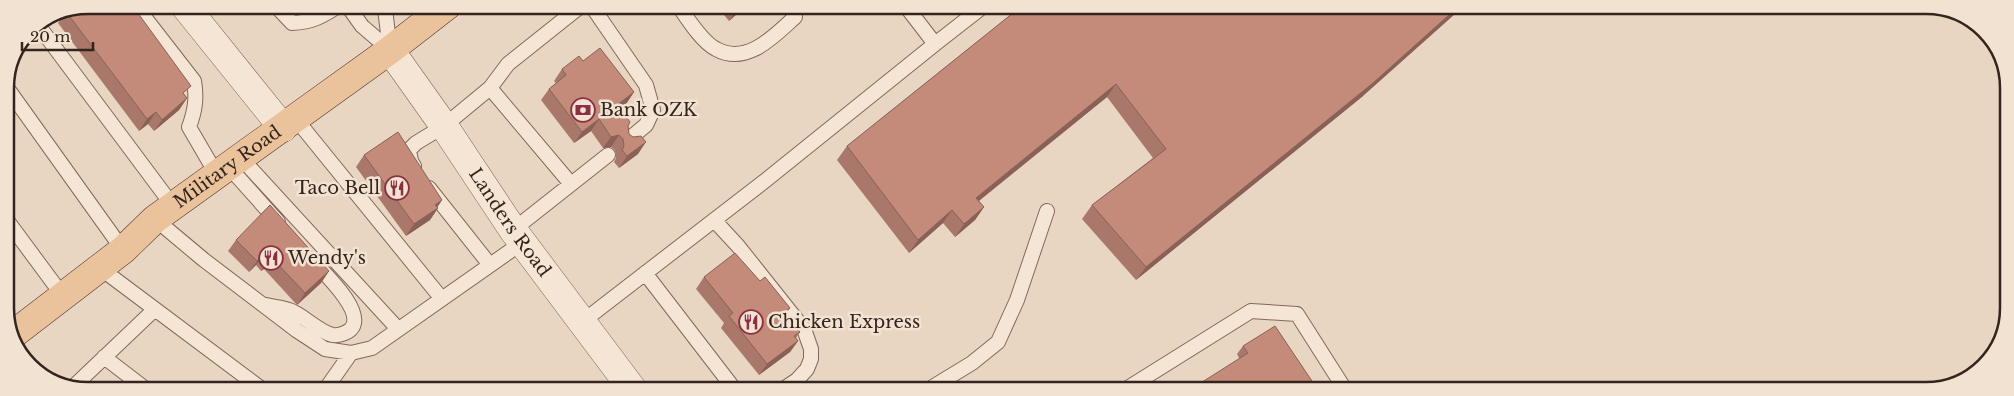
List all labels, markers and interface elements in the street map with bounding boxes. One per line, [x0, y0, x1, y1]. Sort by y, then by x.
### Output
scale bar [22, 20, 94, 52]
text: 20 m [30, 27, 70, 46]
bank icon: Bank OZK [570, 97, 596, 123]
place label: Bank OZK [600, 99, 698, 121]
street label: Military Road [169, 121, 286, 213]
street label: Landers Road [464, 164, 555, 281]
restaurant icon: Taco Bell [384, 175, 410, 201]
place label: Taco Bell [295, 177, 380, 199]
restaurant icon: Wendy's [258, 245, 284, 271]
place label: Wendy's [287, 247, 366, 269]
restaurant icon: Chicken Express [738, 309, 764, 335]
place label: Chicken Express [768, 311, 920, 333]

